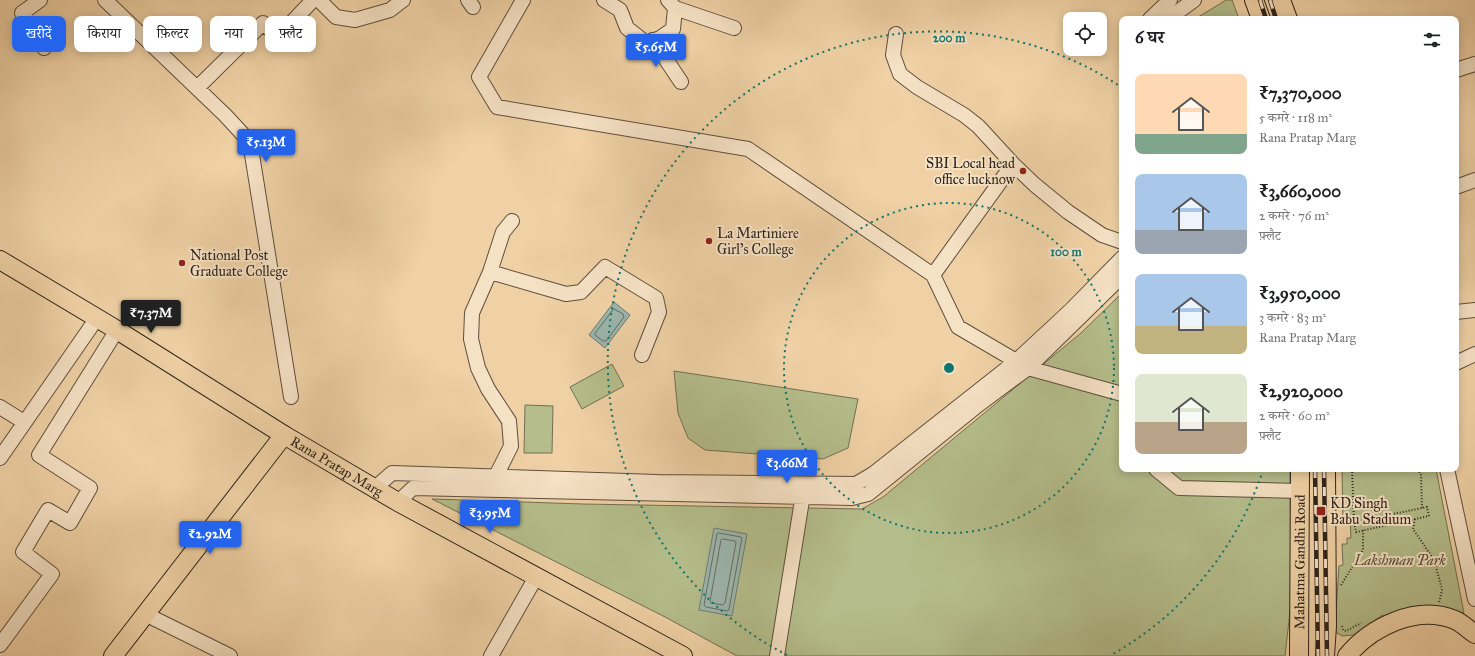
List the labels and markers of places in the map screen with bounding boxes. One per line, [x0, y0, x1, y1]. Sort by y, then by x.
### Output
pin: ₹5.65M [623, 34, 689, 68]
pin: ₹5.13M [233, 129, 299, 163]
place label: SBI Local head office lucknow [926, 155, 1016, 188]
marker: SBI Local head office lucknow [1018, 166, 1028, 176]
place label: La Martiniere Girl's College [717, 225, 799, 258]
marker: La Martiniere Girl's College [704, 236, 714, 246]
place label: National Post Graduate College [190, 247, 288, 280]
marker: National Post Graduate College [177, 258, 187, 268]
pin: ₹7.37M [118, 300, 184, 334]
centre of rings [942, 361, 956, 375]
pin: ₹3.66M [754, 450, 820, 484]
place label: KD Singh Babu Stadium [1330, 495, 1412, 528]
pin: ₹3.95M [457, 500, 523, 534]
marker: KD Singh Babu Stadium [1315, 505, 1327, 517]
pin: ₹2.92M [177, 521, 243, 555]

